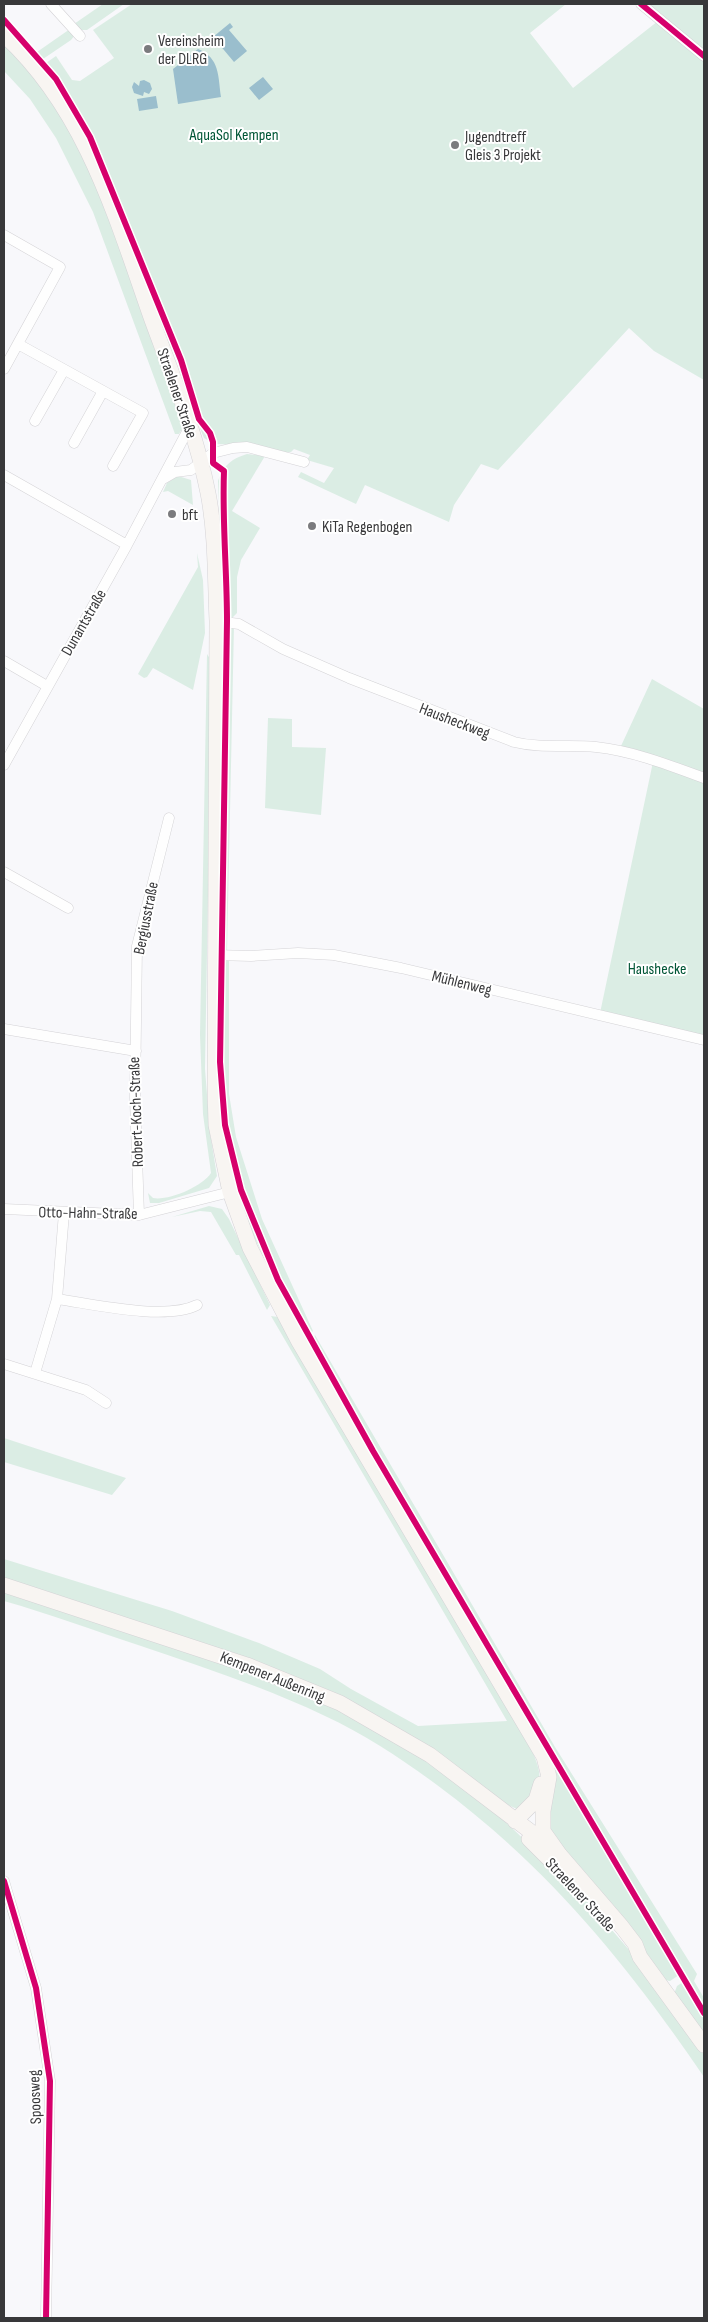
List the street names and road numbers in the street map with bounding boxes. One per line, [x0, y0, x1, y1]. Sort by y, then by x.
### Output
street label: Straelener Straße [152, 346, 201, 441]
street label: Dunantstraße [58, 586, 111, 659]
street label: Hausheckweg [416, 699, 493, 744]
street label: Bergiusstraße [130, 880, 163, 956]
street label: Mühlenweg [430, 967, 494, 1000]
street label: Robert-Koch-Straße [125, 1056, 148, 1167]
street label: Otto-Hahn-Straße [38, 1203, 138, 1224]
street label: Kempener Außenring [217, 1648, 328, 1707]
street label: Straelener Straße [541, 1854, 619, 1936]
street label: Spoosweg [25, 2070, 46, 2124]

